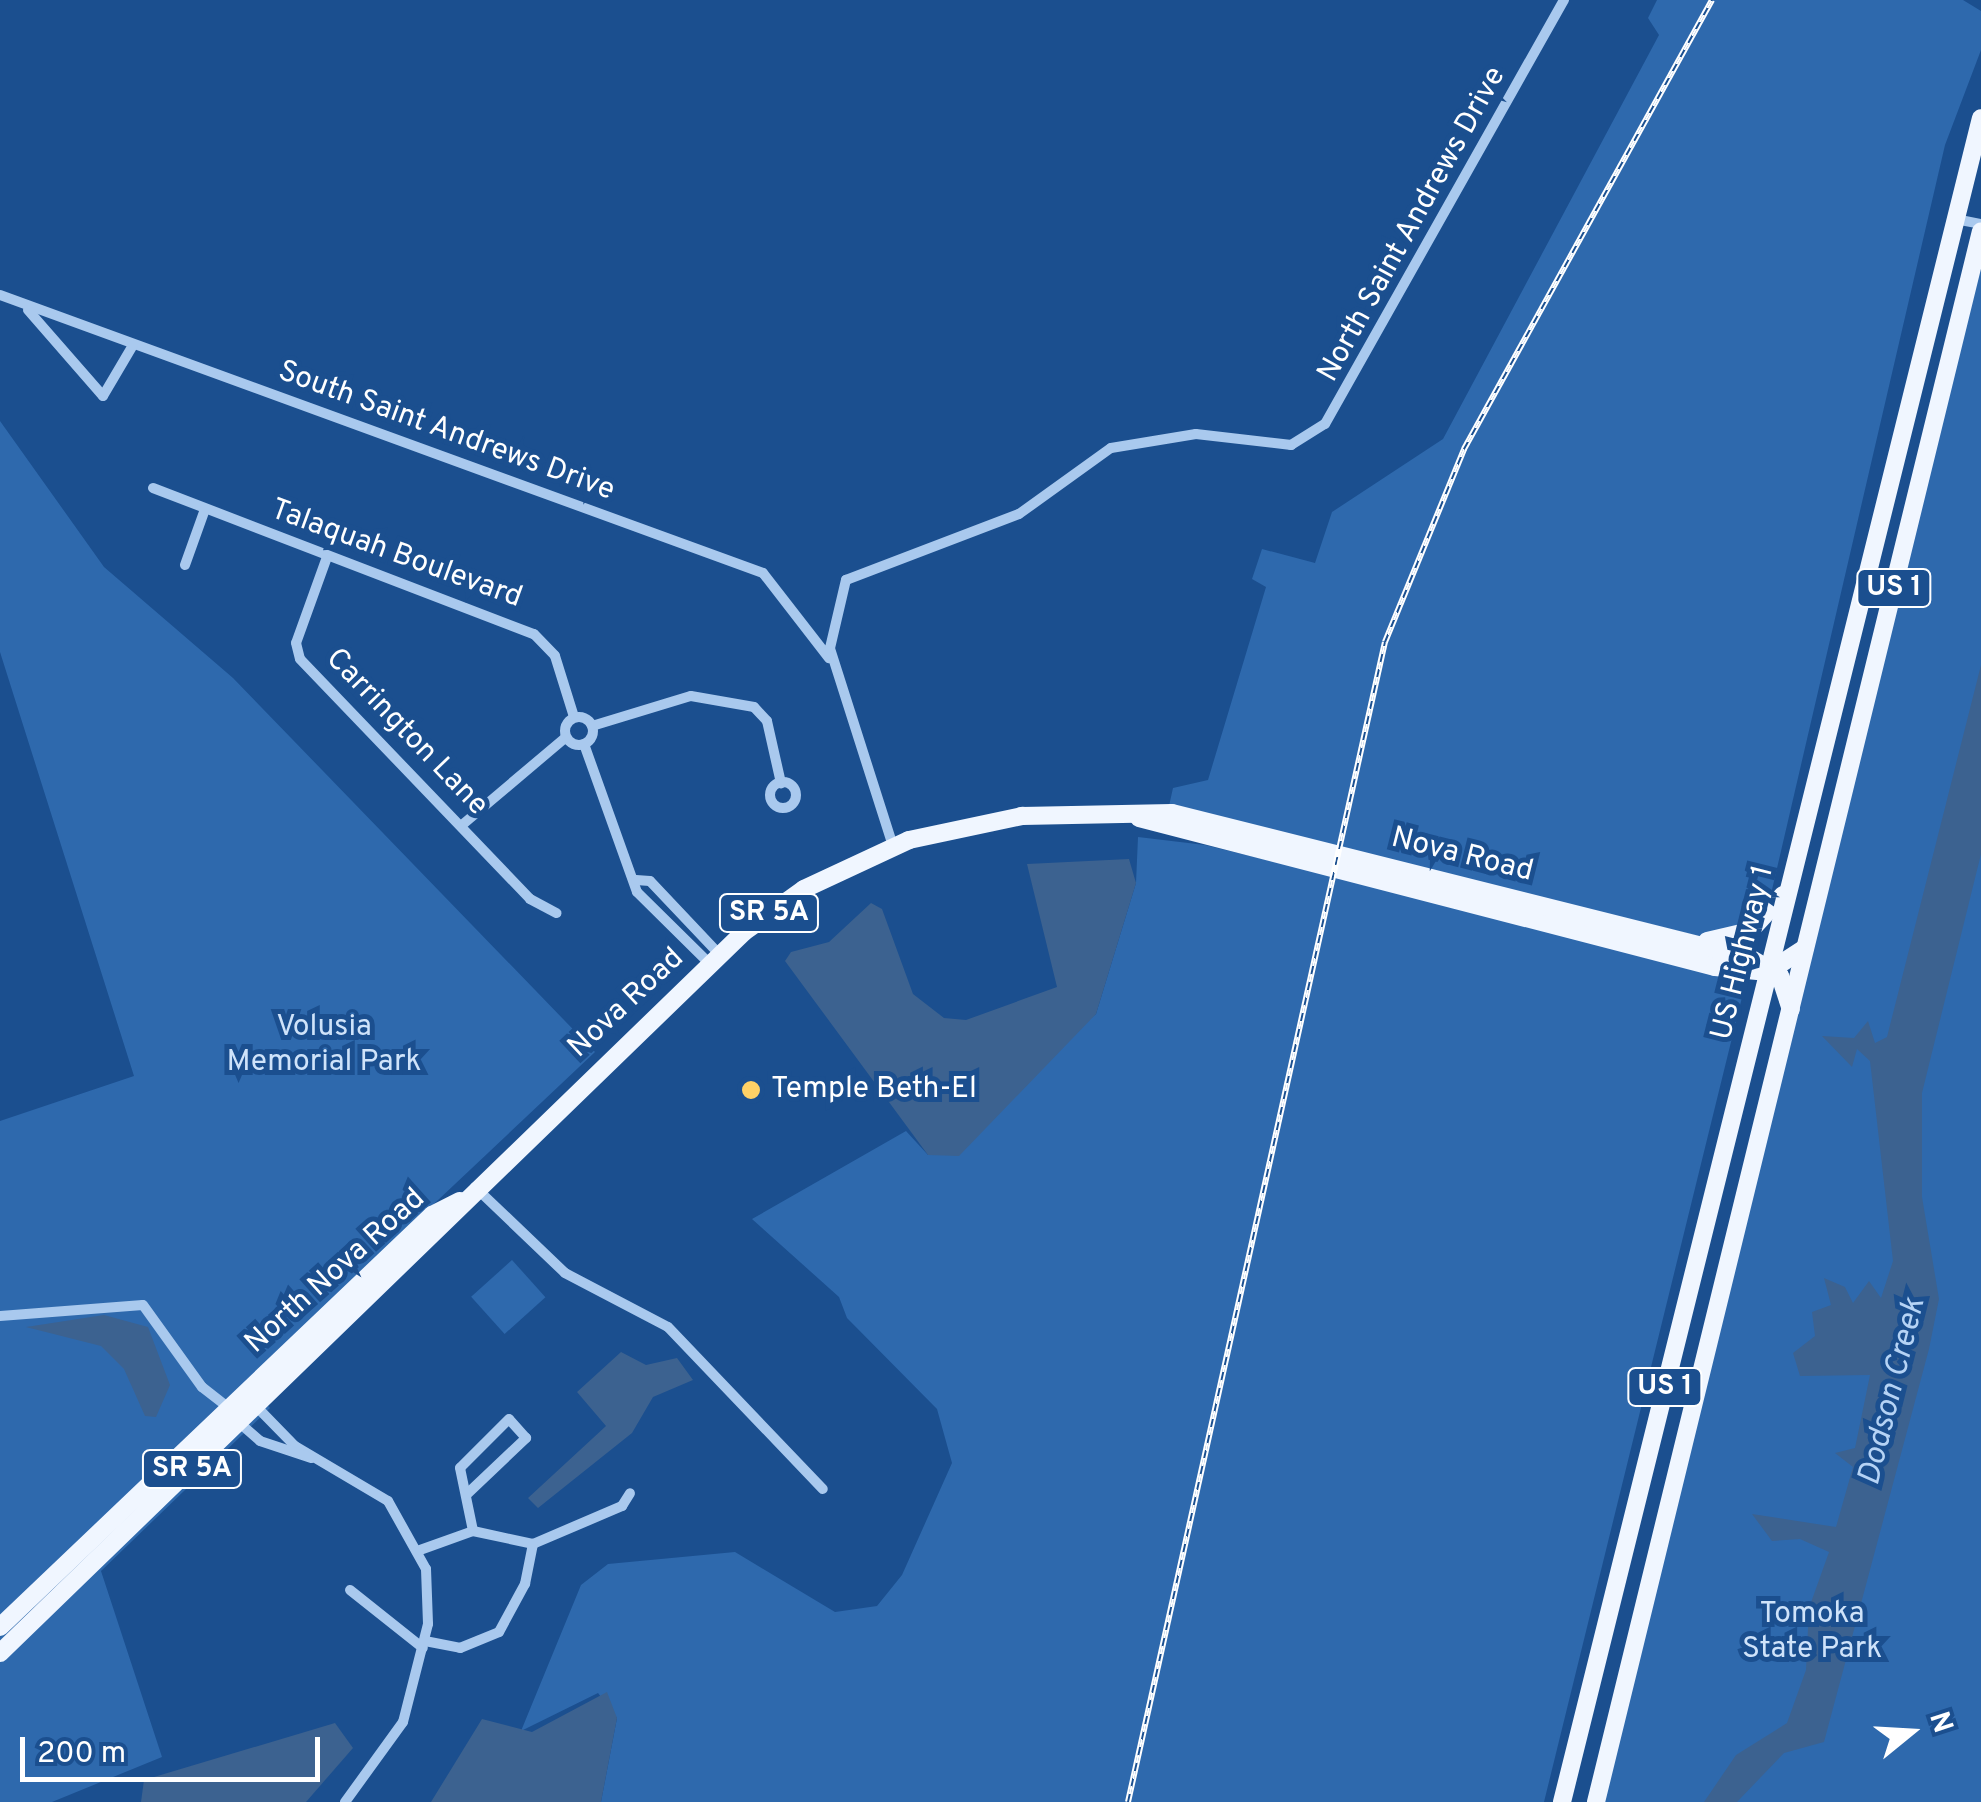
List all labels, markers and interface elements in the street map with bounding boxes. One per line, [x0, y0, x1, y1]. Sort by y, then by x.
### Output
street label: North Saint Andrews Drive [1311, 61, 1515, 389]
street label: South Saint Andrews Drive [272, 354, 620, 510]
street label: Talaquah Boulevard [265, 493, 527, 617]
road number: US 1 [1854, 565, 1934, 611]
street label: Carrington Lane [317, 642, 495, 824]
street label: Nova Road [1387, 821, 1537, 891]
street label: US Highway 1 [1705, 862, 1783, 1044]
road number: SR 5A [716, 890, 822, 936]
street label: Nova Road [562, 941, 692, 1067]
park label: Volusia Memorial Park [227, 1010, 421, 1080]
place label: Temple Beth-El [771, 1072, 977, 1108]
marker: Temple Beth-El [740, 1079, 762, 1101]
street label: North Nova Road [239, 1182, 433, 1362]
water label: Dodson Creek [1851, 1294, 1935, 1490]
road number: US 1 [1625, 1364, 1705, 1410]
road number: SR 5A [140, 1446, 244, 1492]
park label: Tomoka State Park [1742, 1597, 1882, 1668]
north arrow [1861, 1682, 1961, 1782]
text: N [1919, 1708, 1960, 1738]
scale bar [25, 1717, 325, 1779]
text: 200 m [37, 1736, 126, 1773]

